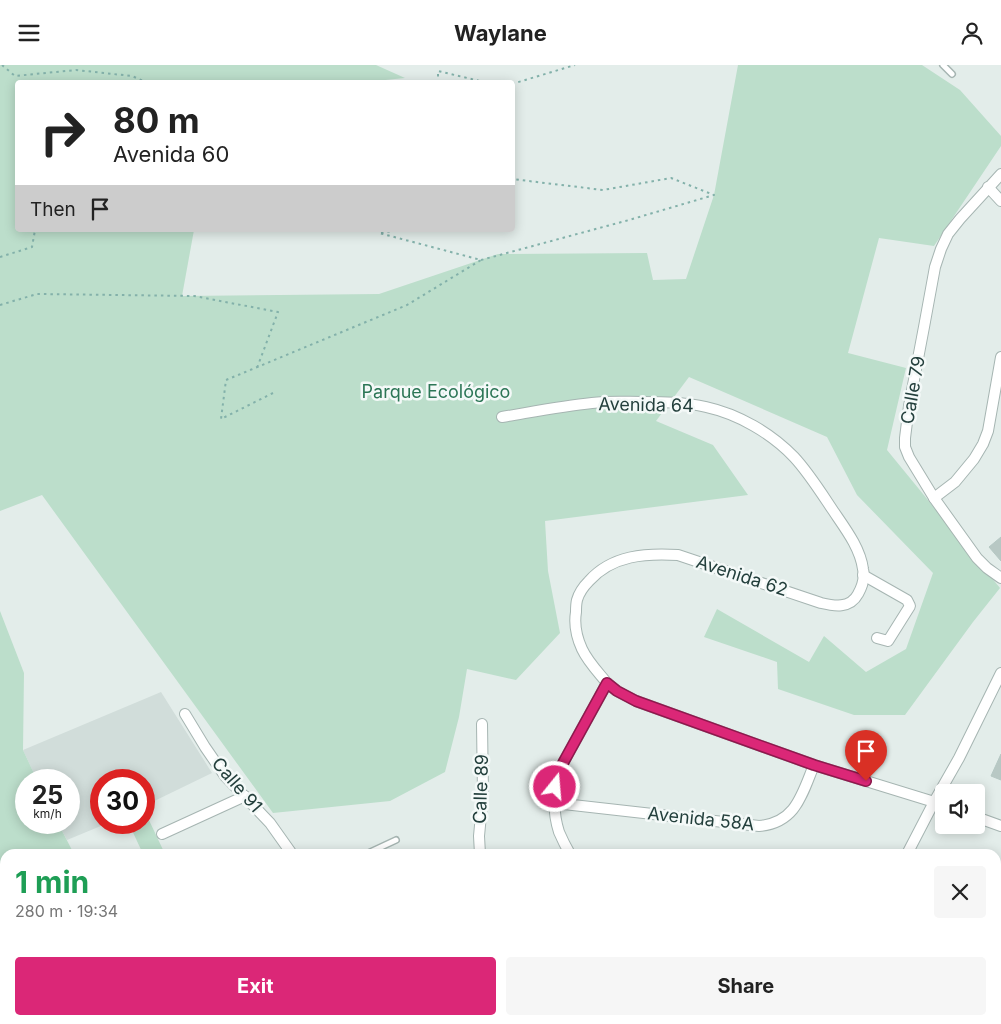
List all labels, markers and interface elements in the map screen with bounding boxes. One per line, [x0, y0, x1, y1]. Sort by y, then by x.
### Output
icon: menu [15, 19, 43, 47]
icon: person [958, 19, 986, 47]
text: Waylane [454, 20, 547, 46]
text: 80 m [113, 99, 200, 141]
icon: right [30, 100, 95, 165]
text: Avenida 60 [113, 141, 229, 167]
icon: arrive [86, 195, 114, 223]
text: Then [30, 198, 76, 221]
street label: Calle 79 [896, 354, 929, 426]
park label: Parque Ecológico [362, 381, 510, 402]
street label: Avenida 64 [598, 393, 694, 416]
street label: Avenida 62 [694, 551, 790, 600]
pin [845, 730, 887, 781]
icon: arrive [852, 737, 880, 765]
street label: Calle 91 [208, 753, 267, 816]
street label: Calle 89 [469, 754, 492, 824]
position arrow [528, 760, 580, 812]
speed limit sign: 30 [90, 769, 155, 834]
text: 25 [32, 780, 63, 810]
map controls [935, 784, 985, 834]
button: sound [935, 784, 985, 834]
street label: Avenida 58A [647, 802, 755, 835]
text: km/h [33, 806, 62, 821]
text: 1 min [15, 864, 89, 900]
button: close [934, 866, 986, 918]
text: 280 m · 19:34 [15, 901, 118, 921]
button: Exit [15, 957, 496, 1015]
button: Share [506, 957, 986, 1015]

